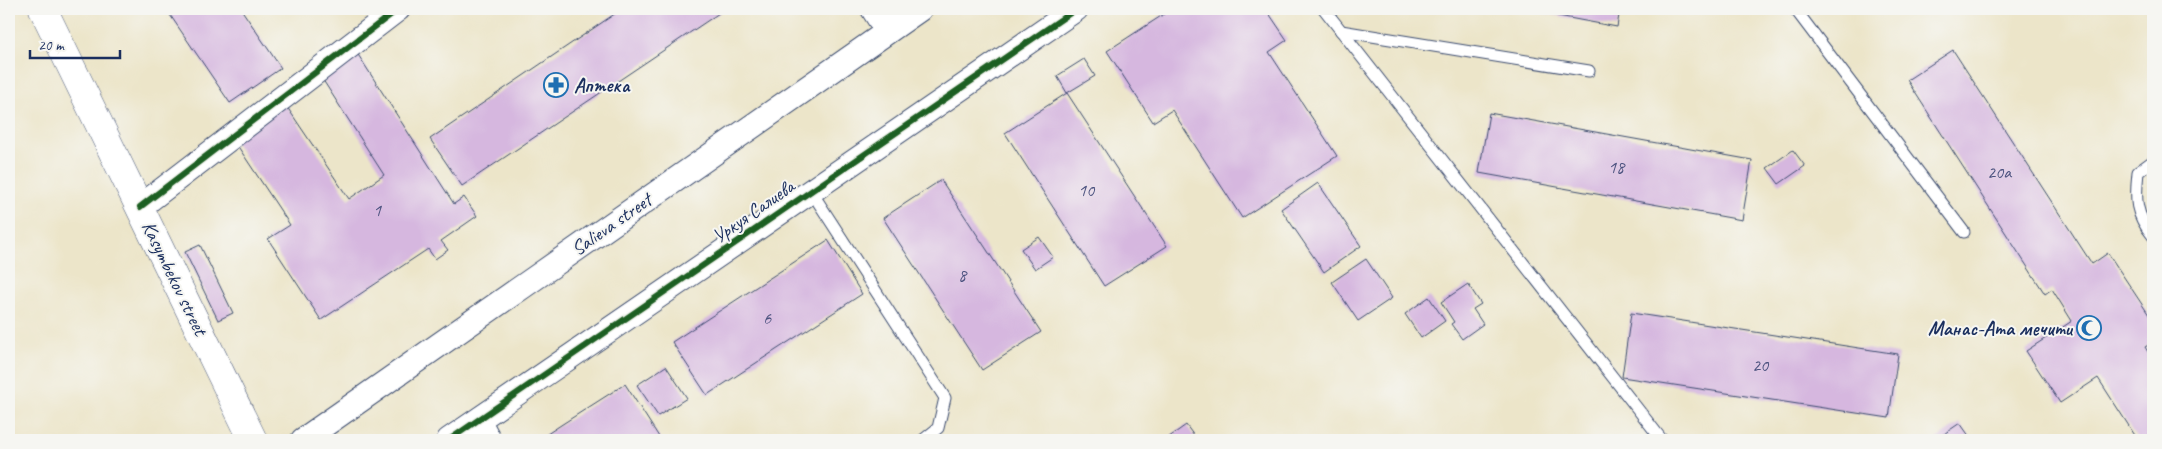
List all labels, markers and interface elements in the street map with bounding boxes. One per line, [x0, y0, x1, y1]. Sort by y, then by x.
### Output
scale bar [30, 28, 120, 60]
text: 20 m [38, 36, 65, 55]
pharmacy icon: Аптека [543, 72, 569, 98]
place label: Аптека [574, 73, 631, 98]
house number: 18 [1608, 156, 1626, 178]
house number: 20а [1987, 161, 2012, 183]
street label: Уркуя Салиева [707, 173, 801, 249]
house number: 10 [1078, 179, 1096, 201]
street label: Salieva street [566, 186, 659, 261]
house number: 1 [373, 199, 382, 221]
street label: Kasymbekov street [136, 217, 214, 342]
house number: 8 [958, 264, 968, 286]
house number: 6 [763, 307, 772, 329]
mosque icon: Манас-Ата мечити [2076, 315, 2102, 341]
place label: Манас-Ата мечити [1928, 316, 2074, 341]
house number: 20 [1752, 354, 1770, 376]

